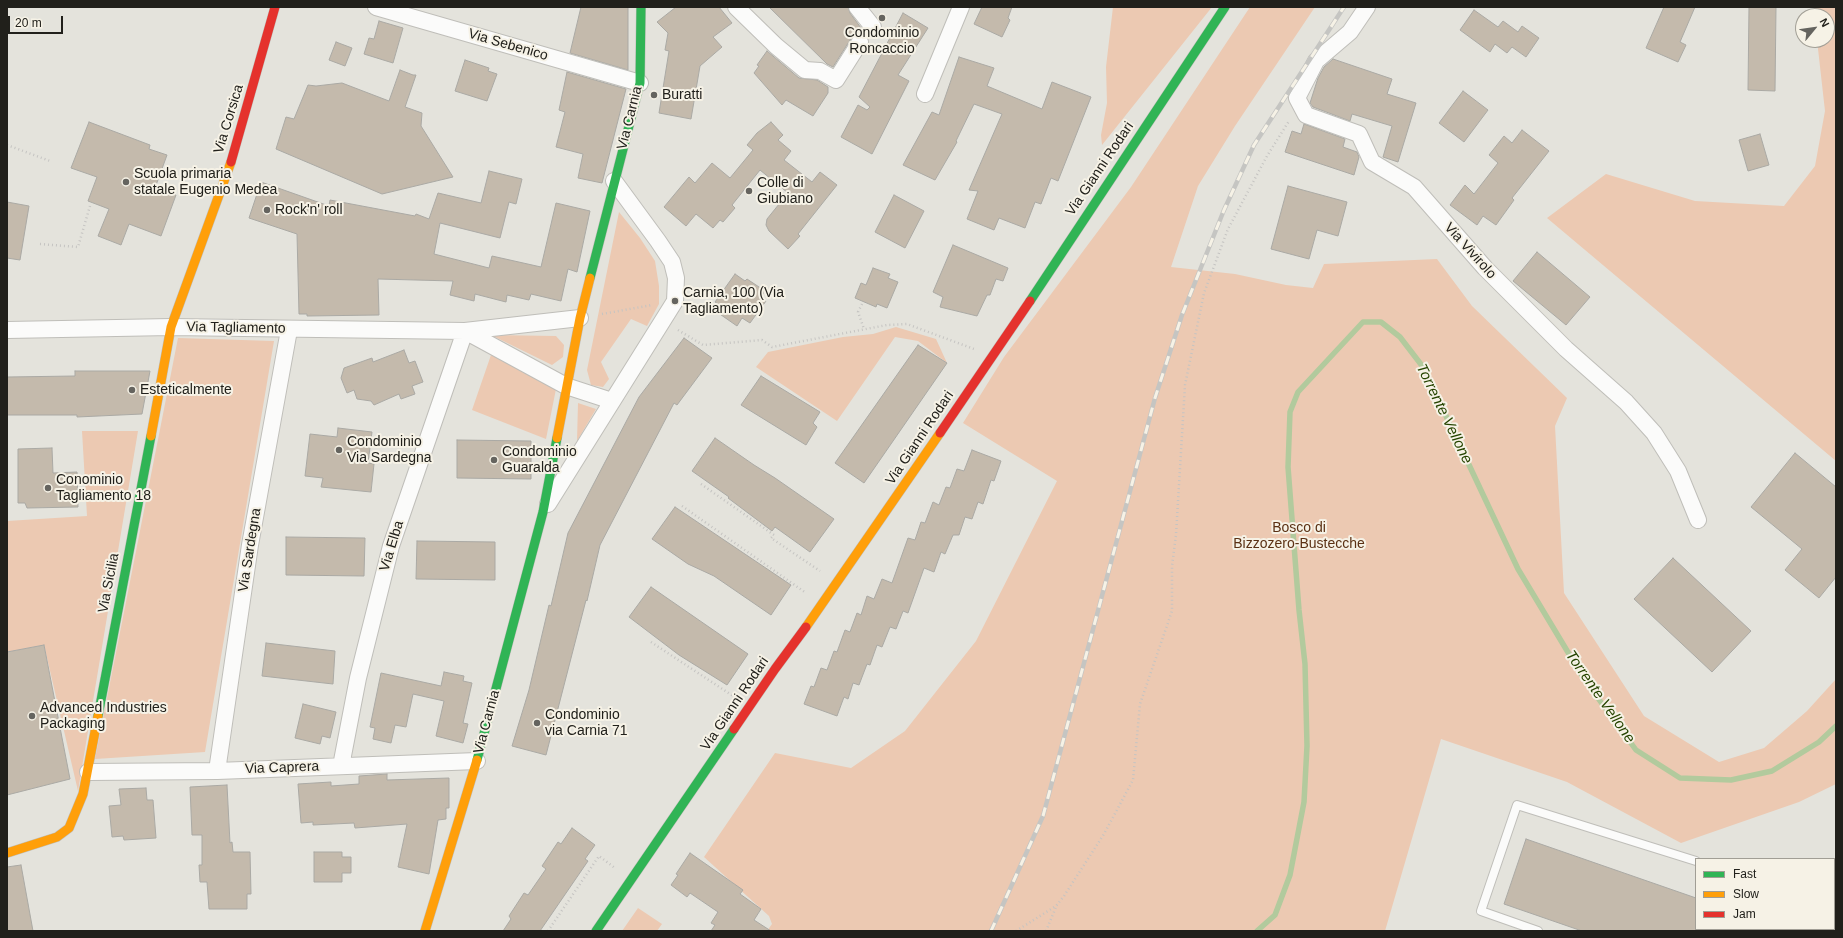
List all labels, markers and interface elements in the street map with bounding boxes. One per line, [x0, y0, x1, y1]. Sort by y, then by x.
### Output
scale bar [10, 8, 65, 34]
north arrow [1795, 8, 1835, 48]
marker: Condominio Roncaccio [877, 13, 887, 23]
text: 20 m [15, 16, 42, 30]
text: N [1817, 16, 1832, 29]
place label: Condominio Roncaccio [845, 25, 919, 58]
street label: Via Sebenico [466, 26, 550, 64]
street label: Via Corsica [211, 82, 247, 156]
street label: Via Carnia [614, 84, 646, 152]
place label: Buratti [662, 87, 702, 103]
marker: Buratti [649, 90, 659, 100]
street label: Via Gianni Rodari [1062, 119, 1138, 219]
place label: Scuola primaria statale Eugenio Medea [134, 166, 277, 198]
place label: Colle di Giubiano [757, 175, 813, 208]
marker: Scuola primaria statale Eugenio Medea [121, 177, 131, 187]
marker: Colle di Giubiano [744, 186, 754, 196]
place label: Rock'n' roll [275, 202, 343, 218]
marker: Rock'n' roll [262, 205, 272, 215]
street label: Via Vivirolo [1440, 220, 1500, 282]
place label: Carnia, 100 (Via Tagliamento) [683, 285, 784, 318]
marker: Carnia, 100 (Via Tagliamento) [670, 296, 680, 306]
street label: Via Tagliamento [186, 319, 286, 337]
water label: Torrente Vellone [1412, 361, 1476, 467]
place label: Esteticalmente [140, 382, 232, 398]
marker: Esteticalmente [127, 385, 137, 395]
street label: Via Gianni Rodari [882, 388, 958, 488]
place label: Condominio Via Sardegna [347, 434, 432, 466]
place label: Condominio Guaralda [502, 444, 577, 476]
marker: Condominio Via Sardegna [334, 445, 344, 455]
marker: Condominio Guaralda [489, 455, 499, 465]
place label: Conominio Tagliamento 18 [56, 472, 151, 504]
marker: Conominio Tagliamento 18 [43, 483, 53, 493]
street label: Via Sardegna [235, 507, 265, 593]
street label: Via Elba [376, 519, 408, 573]
park label: Bosco di Bizzozero-Bustecche [1233, 520, 1365, 552]
street label: Via Sicilia [95, 552, 123, 614]
water label: Torrente Vellone [1561, 647, 1639, 747]
street label: Via Gianni Rodari [697, 654, 773, 754]
street label: Via Carnia [470, 688, 504, 756]
place label: Advanced Industries Packaging [40, 700, 167, 732]
place label: Condominio via Carnia 71 [545, 707, 627, 740]
marker: Advanced Industries Packaging [27, 711, 37, 721]
marker: Condominio via Carnia 71 [532, 718, 542, 728]
street label: Via Caprera [245, 758, 319, 778]
legend [1695, 858, 1835, 930]
text: Fast [1733, 867, 1756, 881]
text: Slow [1733, 887, 1759, 901]
text: Jam [1733, 907, 1756, 921]

